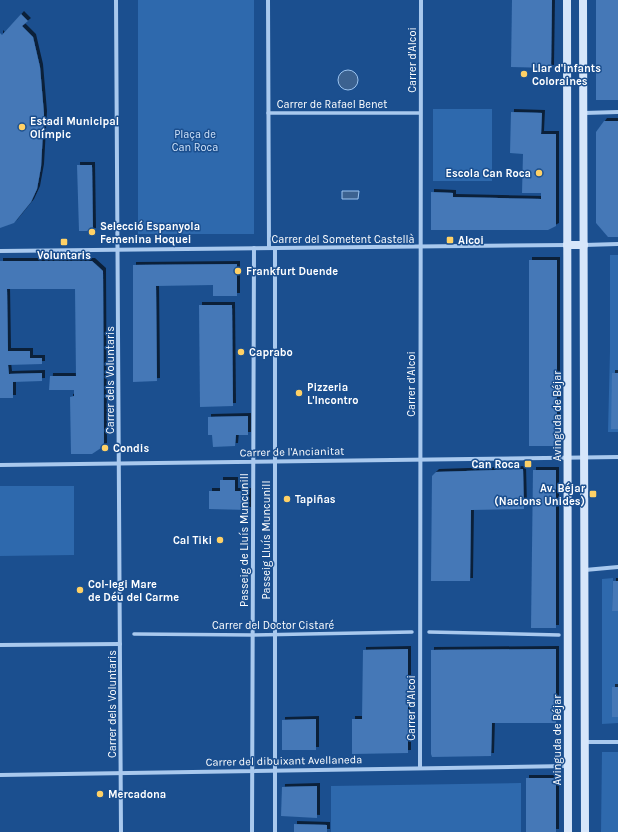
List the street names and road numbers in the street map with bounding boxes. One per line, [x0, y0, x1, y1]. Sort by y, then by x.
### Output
street label: Carrer d'Alcoi [406, 27, 419, 93]
street label: Carrer de Rafael Benet [277, 98, 387, 111]
street label: Carrer del Sometent Castellà [271, 233, 415, 246]
street label: Carrer dels Voluntaris [104, 326, 117, 434]
street label: Carrer d'Alcoi [405, 351, 418, 417]
street label: Avinguda de Béjar [551, 371, 564, 461]
street label: Carrer de l'Ancianitat [240, 445, 344, 459]
street label: Passeig de Lluís Muncunill [238, 473, 251, 607]
street label: Passeig Lluís Muncunill [260, 480, 273, 600]
street label: Carrer del Doctor Cistaré [212, 619, 334, 632]
street label: Carrer dels Voluntaris [106, 650, 119, 758]
street label: Carrer d'Alcoi [405, 675, 418, 741]
street label: Avinguda de Béjar [551, 695, 564, 785]
street label: Carrer del dibuixant Avellaneda [206, 753, 362, 769]

